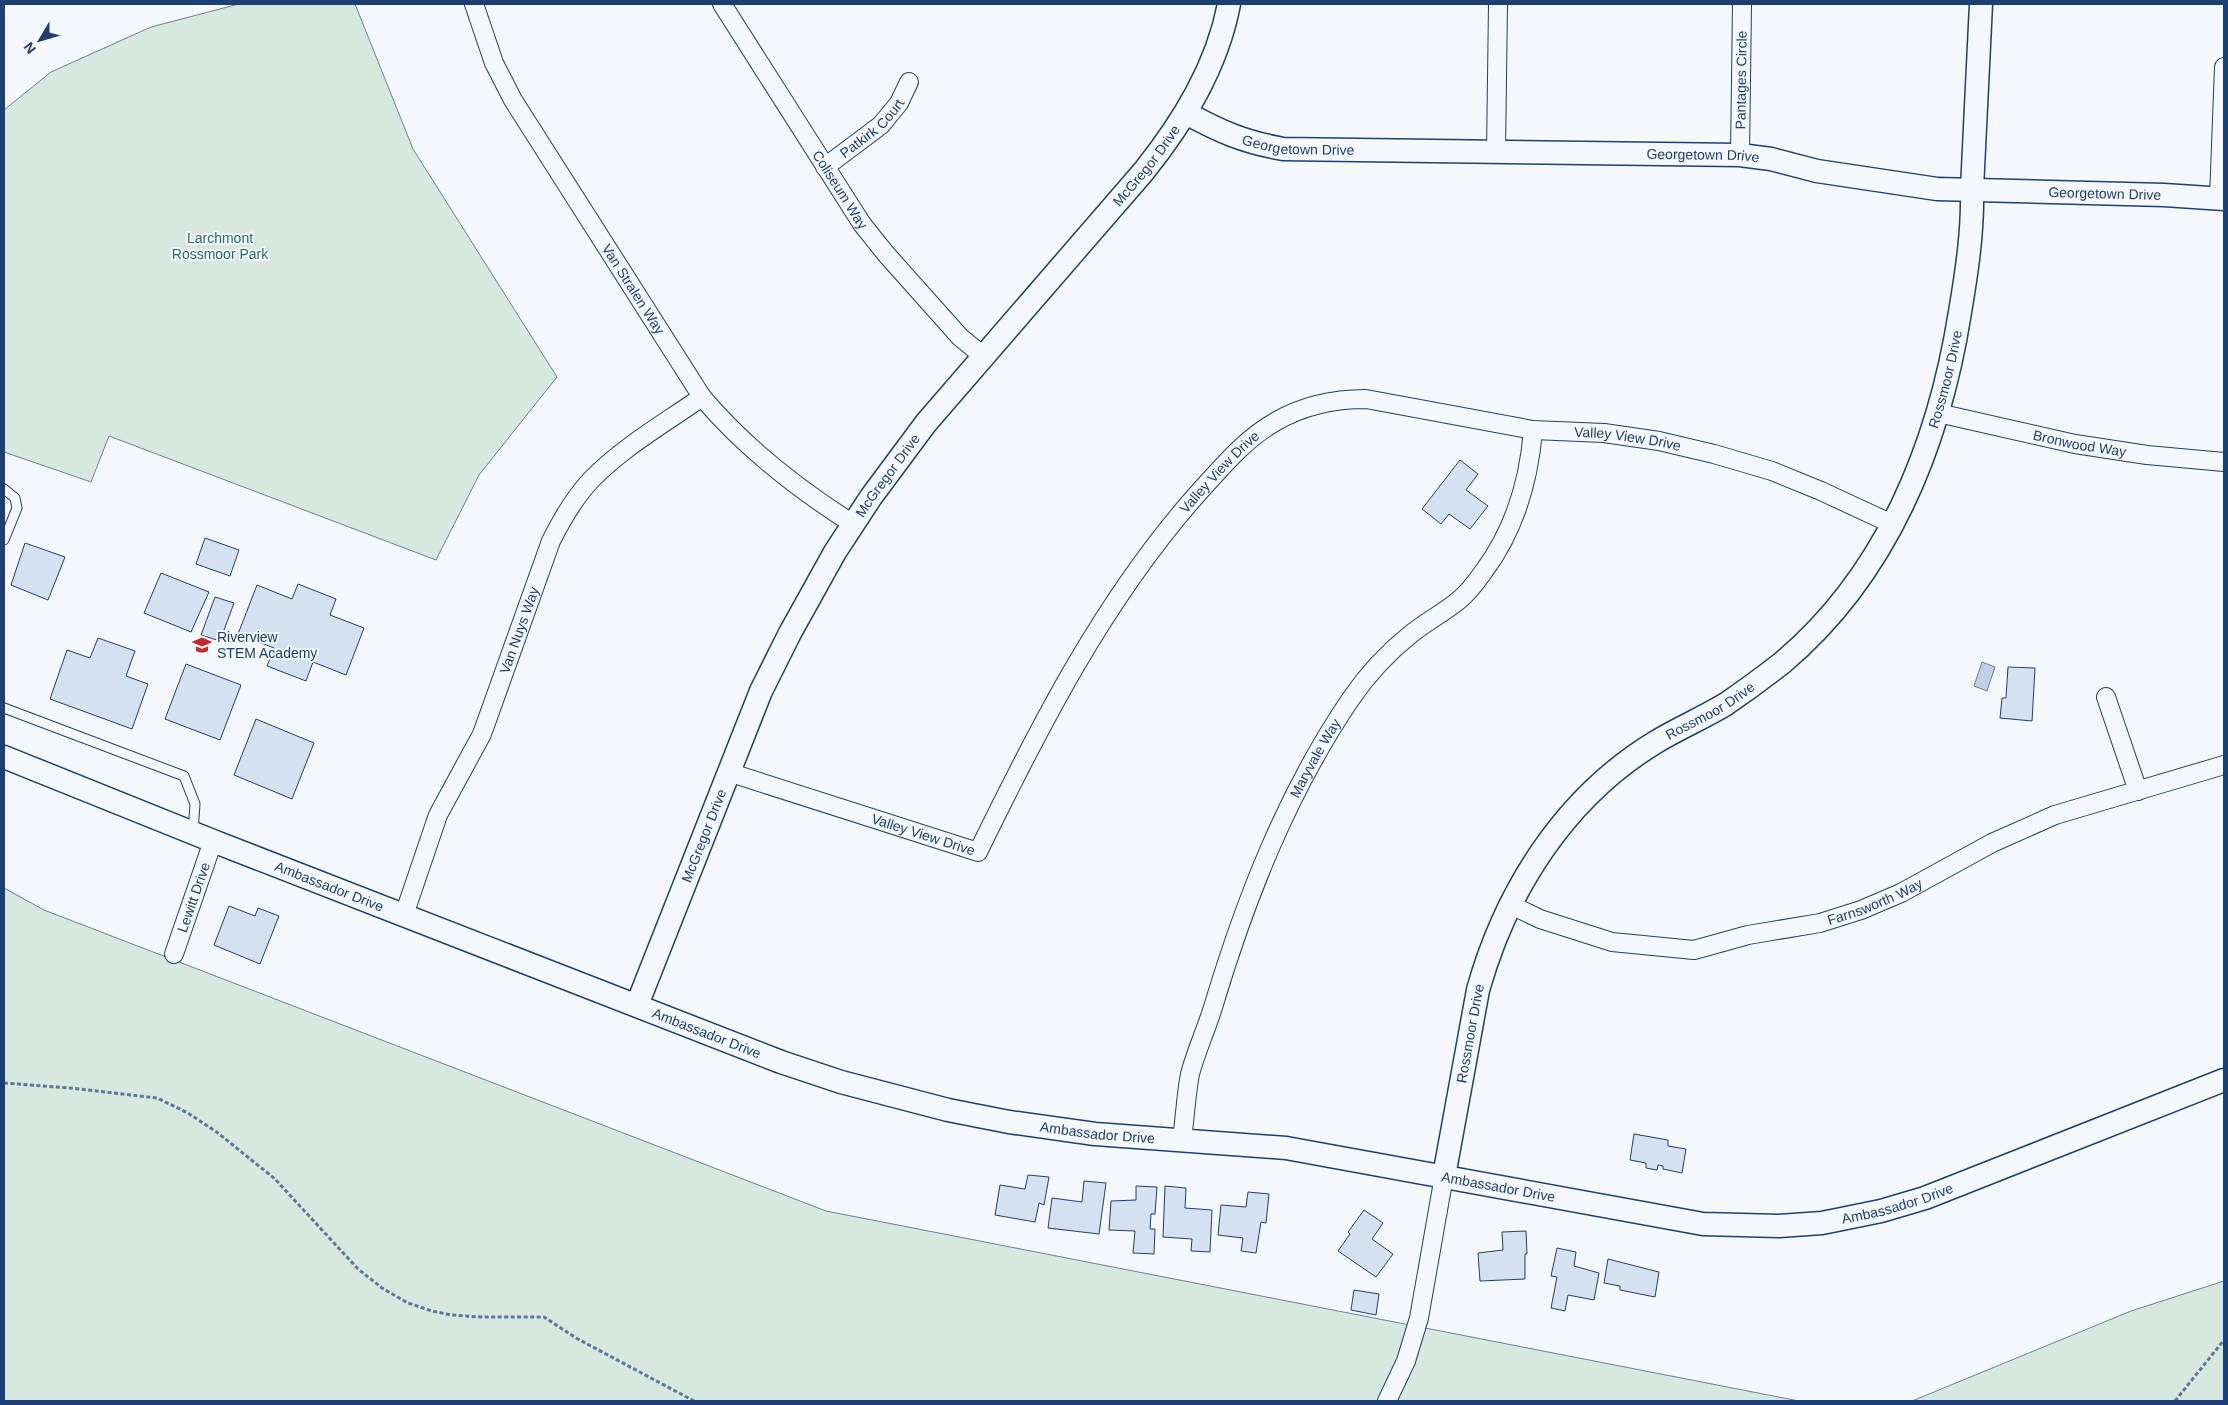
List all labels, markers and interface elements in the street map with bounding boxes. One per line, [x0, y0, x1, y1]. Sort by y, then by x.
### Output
north arrow [15, 15, 65, 65]
street label: Pantages Circle [1732, 30, 1750, 130]
text: N [20, 39, 39, 57]
street label: Patkirk Court [837, 97, 908, 161]
street label: McGregor Drive [1109, 122, 1183, 209]
street label: Georgetown Drive [1240, 131, 1355, 158]
street label: Georgetown Drive [1646, 146, 1761, 165]
street label: Coliseum Way [809, 147, 871, 232]
street label: Georgetown Drive [2048, 184, 2162, 203]
park label: Larchmont Rossmoor Park [172, 230, 269, 262]
street label: Van Stralen Way [599, 241, 668, 337]
street label: Rossmoor Drive [1925, 329, 1965, 430]
street label: Valley View Drive [1574, 424, 1683, 454]
street label: Valley View Drive [1176, 427, 1263, 516]
street label: Bronwood Way [2032, 427, 2127, 460]
street label: McGregor Drive [852, 431, 923, 520]
street label: Van Nuys Way [496, 585, 542, 676]
place label: Riverview STEM Academy [217, 629, 317, 661]
school or university icon: Riverview STEM Academy [191, 634, 213, 656]
street label: Rossmoor Drive [1663, 678, 1758, 743]
street label: Maryvale Way [1287, 716, 1344, 800]
street label: McGregor Drive [678, 787, 730, 885]
street label: Valley View Drive [869, 810, 977, 859]
street label: Ambassador Drive [273, 858, 386, 915]
street label: Lewitt Drive [174, 860, 213, 935]
street label: Farnsworth Way [1825, 875, 1925, 928]
street label: Rossmoor Drive [1453, 982, 1487, 1084]
street label: Ambassador Drive [650, 1005, 764, 1062]
street label: Ambassador Drive [1039, 1118, 1156, 1146]
street label: Ambassador Drive [1440, 1169, 1557, 1205]
street label: Ambassador Drive [1840, 1180, 1956, 1227]

